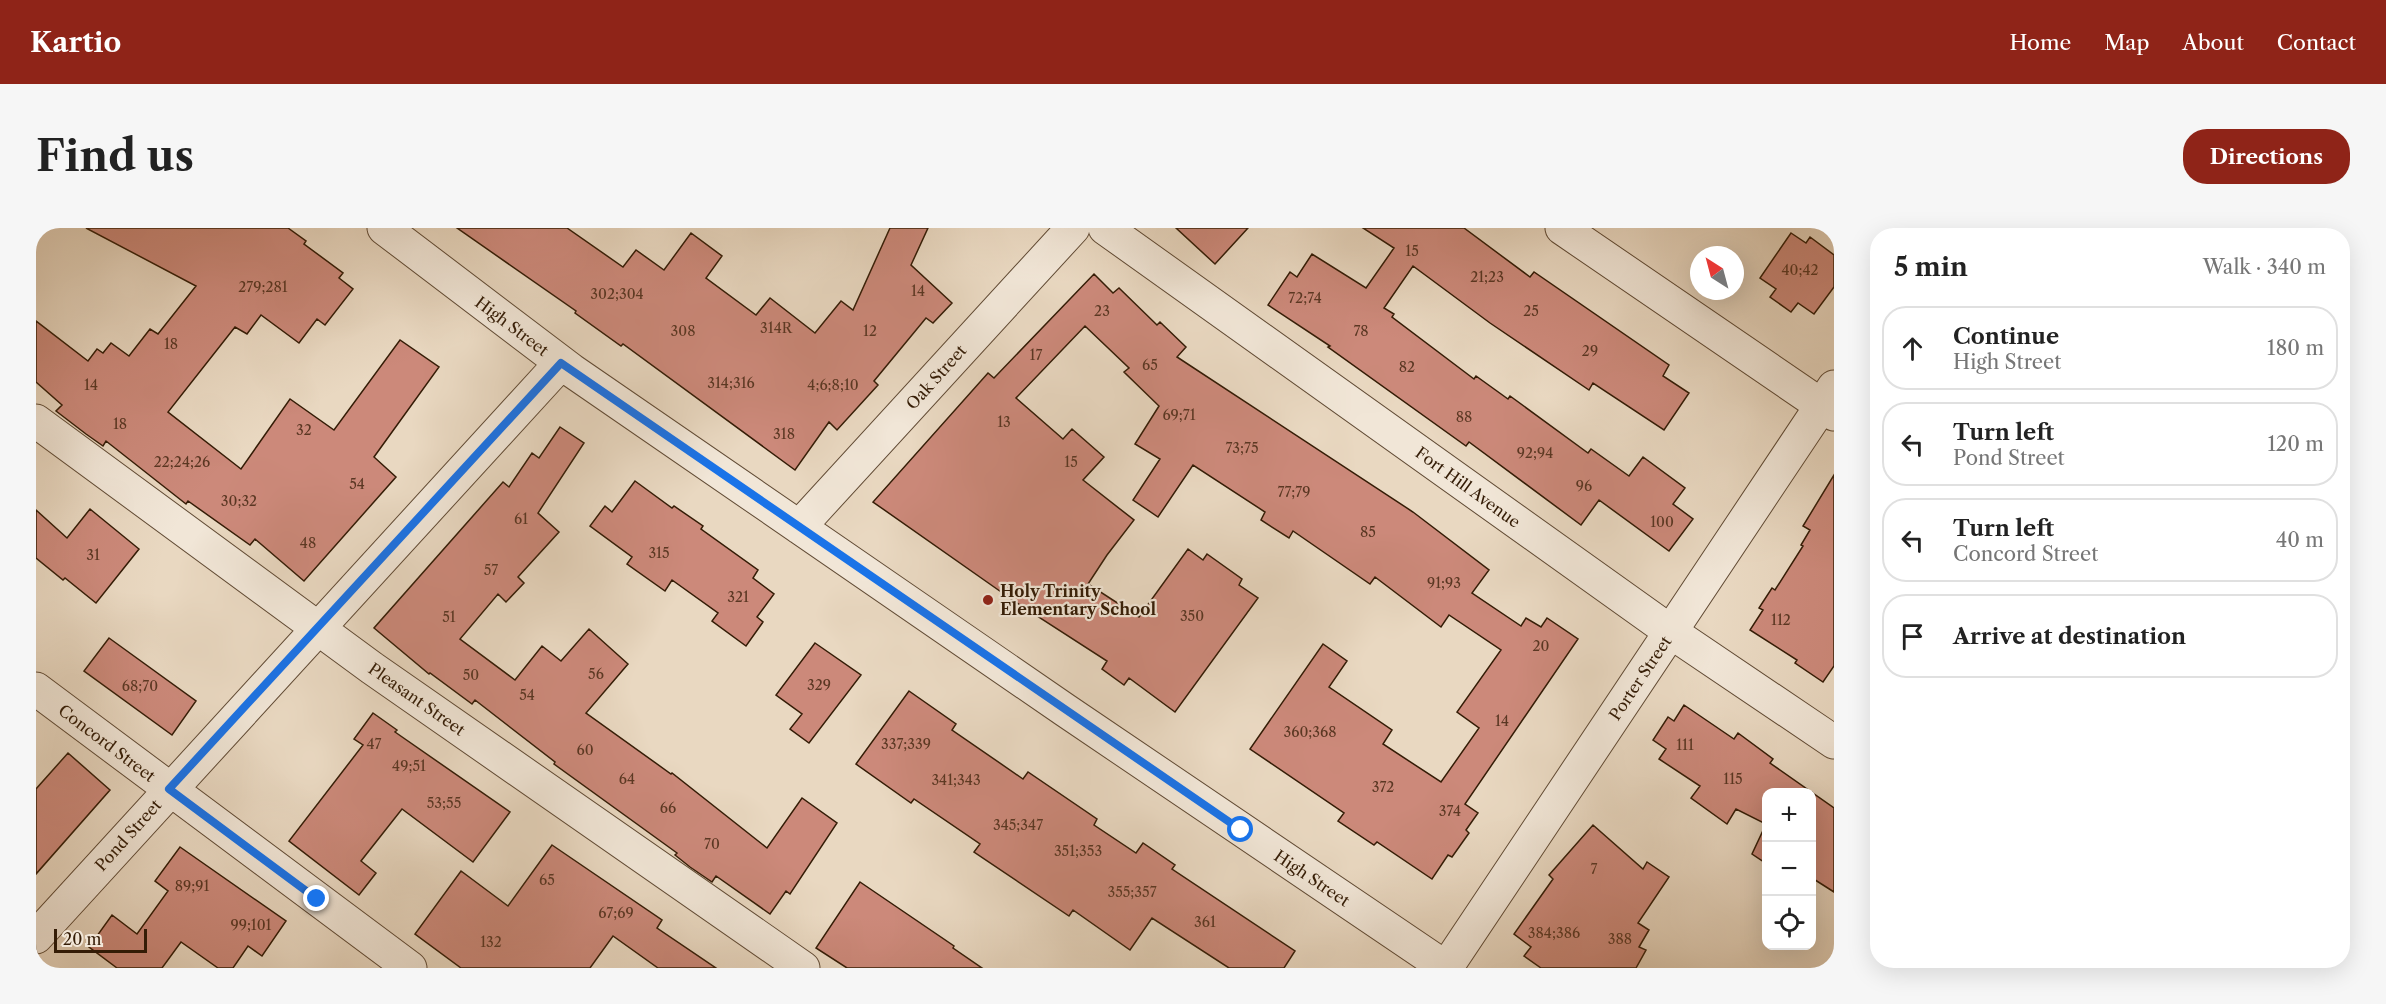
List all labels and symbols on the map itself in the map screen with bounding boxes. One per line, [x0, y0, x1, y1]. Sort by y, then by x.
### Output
house number: 15 [1405, 242, 1419, 260]
north arrow [1690, 246, 1744, 300]
house number: 40;42 [1781, 261, 1819, 279]
house number: 21;23 [1470, 268, 1504, 286]
house number: 279;281 [238, 278, 288, 296]
house number: 14 [911, 282, 925, 300]
house number: 302;304 [590, 285, 644, 303]
house number: 72;74 [1288, 289, 1322, 307]
street label: High Street [471, 292, 553, 360]
house number: 23 [1094, 302, 1110, 320]
house number: 25 [1523, 302, 1539, 320]
house number: 314R [760, 319, 793, 337]
house number: 308 [671, 322, 695, 340]
house number: 12 [863, 322, 877, 340]
house number: 78 [1353, 322, 1369, 340]
house number: 18 [164, 335, 178, 353]
street label: Oak Street [902, 340, 971, 414]
house number: 29 [1582, 342, 1598, 360]
house number: 17 [1030, 346, 1042, 364]
house number: 65 [1142, 356, 1158, 374]
house number: 82 [1399, 358, 1415, 376]
house number: 314;316 [707, 374, 755, 392]
house number: 14 [84, 376, 98, 394]
house number: 4;6;8;10 [807, 376, 859, 394]
house number: 69;71 [1162, 406, 1196, 424]
house number: 88 [1456, 408, 1472, 426]
house number: 13 [997, 413, 1011, 431]
house number: 18 [113, 415, 127, 433]
house number: 32 [296, 421, 312, 439]
house number: 318 [773, 425, 795, 443]
house number: 73;75 [1225, 439, 1259, 457]
street label: Fort Hill Avenue [1412, 442, 1524, 532]
house number: 92;94 [1517, 444, 1553, 462]
house number: 22;24;26 [154, 453, 210, 471]
house number: 15 [1064, 453, 1078, 471]
house number: 54 [349, 475, 365, 493]
house number: 96 [1576, 477, 1592, 495]
house number: 77;79 [1278, 483, 1310, 501]
house number: 30;32 [221, 492, 257, 510]
house number: 61 [514, 510, 528, 528]
house number: 100 [1650, 513, 1674, 531]
house number: 85 [1360, 523, 1376, 541]
house number: 48 [300, 534, 316, 552]
house number: 315 [648, 544, 670, 562]
house number: 31 [86, 546, 100, 564]
house number: 57 [484, 561, 498, 579]
house number: 91;93 [1427, 574, 1461, 592]
place label: Holy Trinity Elementary School [1000, 581, 1156, 619]
house number: 321 [727, 588, 749, 606]
marker: Holy Trinity Elementary School [981, 593, 995, 607]
house number: 350 [1180, 607, 1204, 625]
house number: 51 [442, 608, 456, 626]
house number: 112 [1771, 611, 1791, 629]
street label: Porter Street [1604, 632, 1676, 724]
house number: 20 [1533, 637, 1550, 655]
street label: Pleasant Street [365, 658, 469, 740]
house number: 56 [588, 665, 604, 683]
house number: 50 [463, 666, 479, 684]
house number: 329 [807, 676, 831, 694]
house number: 68;70 [122, 677, 158, 695]
house number: 54 [519, 686, 535, 704]
street label: Concord Street [55, 700, 160, 786]
house number: 14 [1495, 712, 1509, 730]
house number: 360;368 [1284, 723, 1336, 741]
house number: 47 [367, 735, 382, 753]
house number: 337;339 [881, 735, 931, 753]
house number: 111 [1676, 736, 1694, 754]
house number: 60 [576, 741, 594, 759]
house number: 49;51 [392, 757, 426, 775]
house number: 64 [619, 770, 635, 788]
house number: 115 [1723, 770, 1743, 788]
house number: 341;343 [931, 771, 981, 789]
house number: 372 [1372, 778, 1394, 796]
house number: 53;55 [427, 794, 461, 812]
street label: Pond Street [91, 795, 166, 875]
house number: 66 [660, 799, 676, 817]
house number: 374 [1439, 802, 1461, 820]
house number: 345;347 [993, 816, 1043, 834]
route start [1227, 816, 1253, 842]
house number: 70 [704, 835, 720, 853]
house number: 351;353 [1054, 842, 1102, 860]
street label: High Street [1270, 845, 1354, 911]
house number: 7 [1591, 860, 1598, 878]
house number: 65 [539, 871, 555, 889]
house number: 89;91 [175, 877, 209, 895]
house number: 355;357 [1107, 883, 1157, 901]
route end [303, 885, 329, 911]
house number: 67;69 [598, 904, 634, 922]
house number: 361 [1194, 913, 1216, 931]
house number: 99;101 [230, 916, 272, 934]
house number: 384;386 [1528, 924, 1580, 942]
scale bar [54, 926, 147, 954]
house number: 388 [1608, 930, 1632, 948]
house number: 132 [480, 933, 502, 951]

